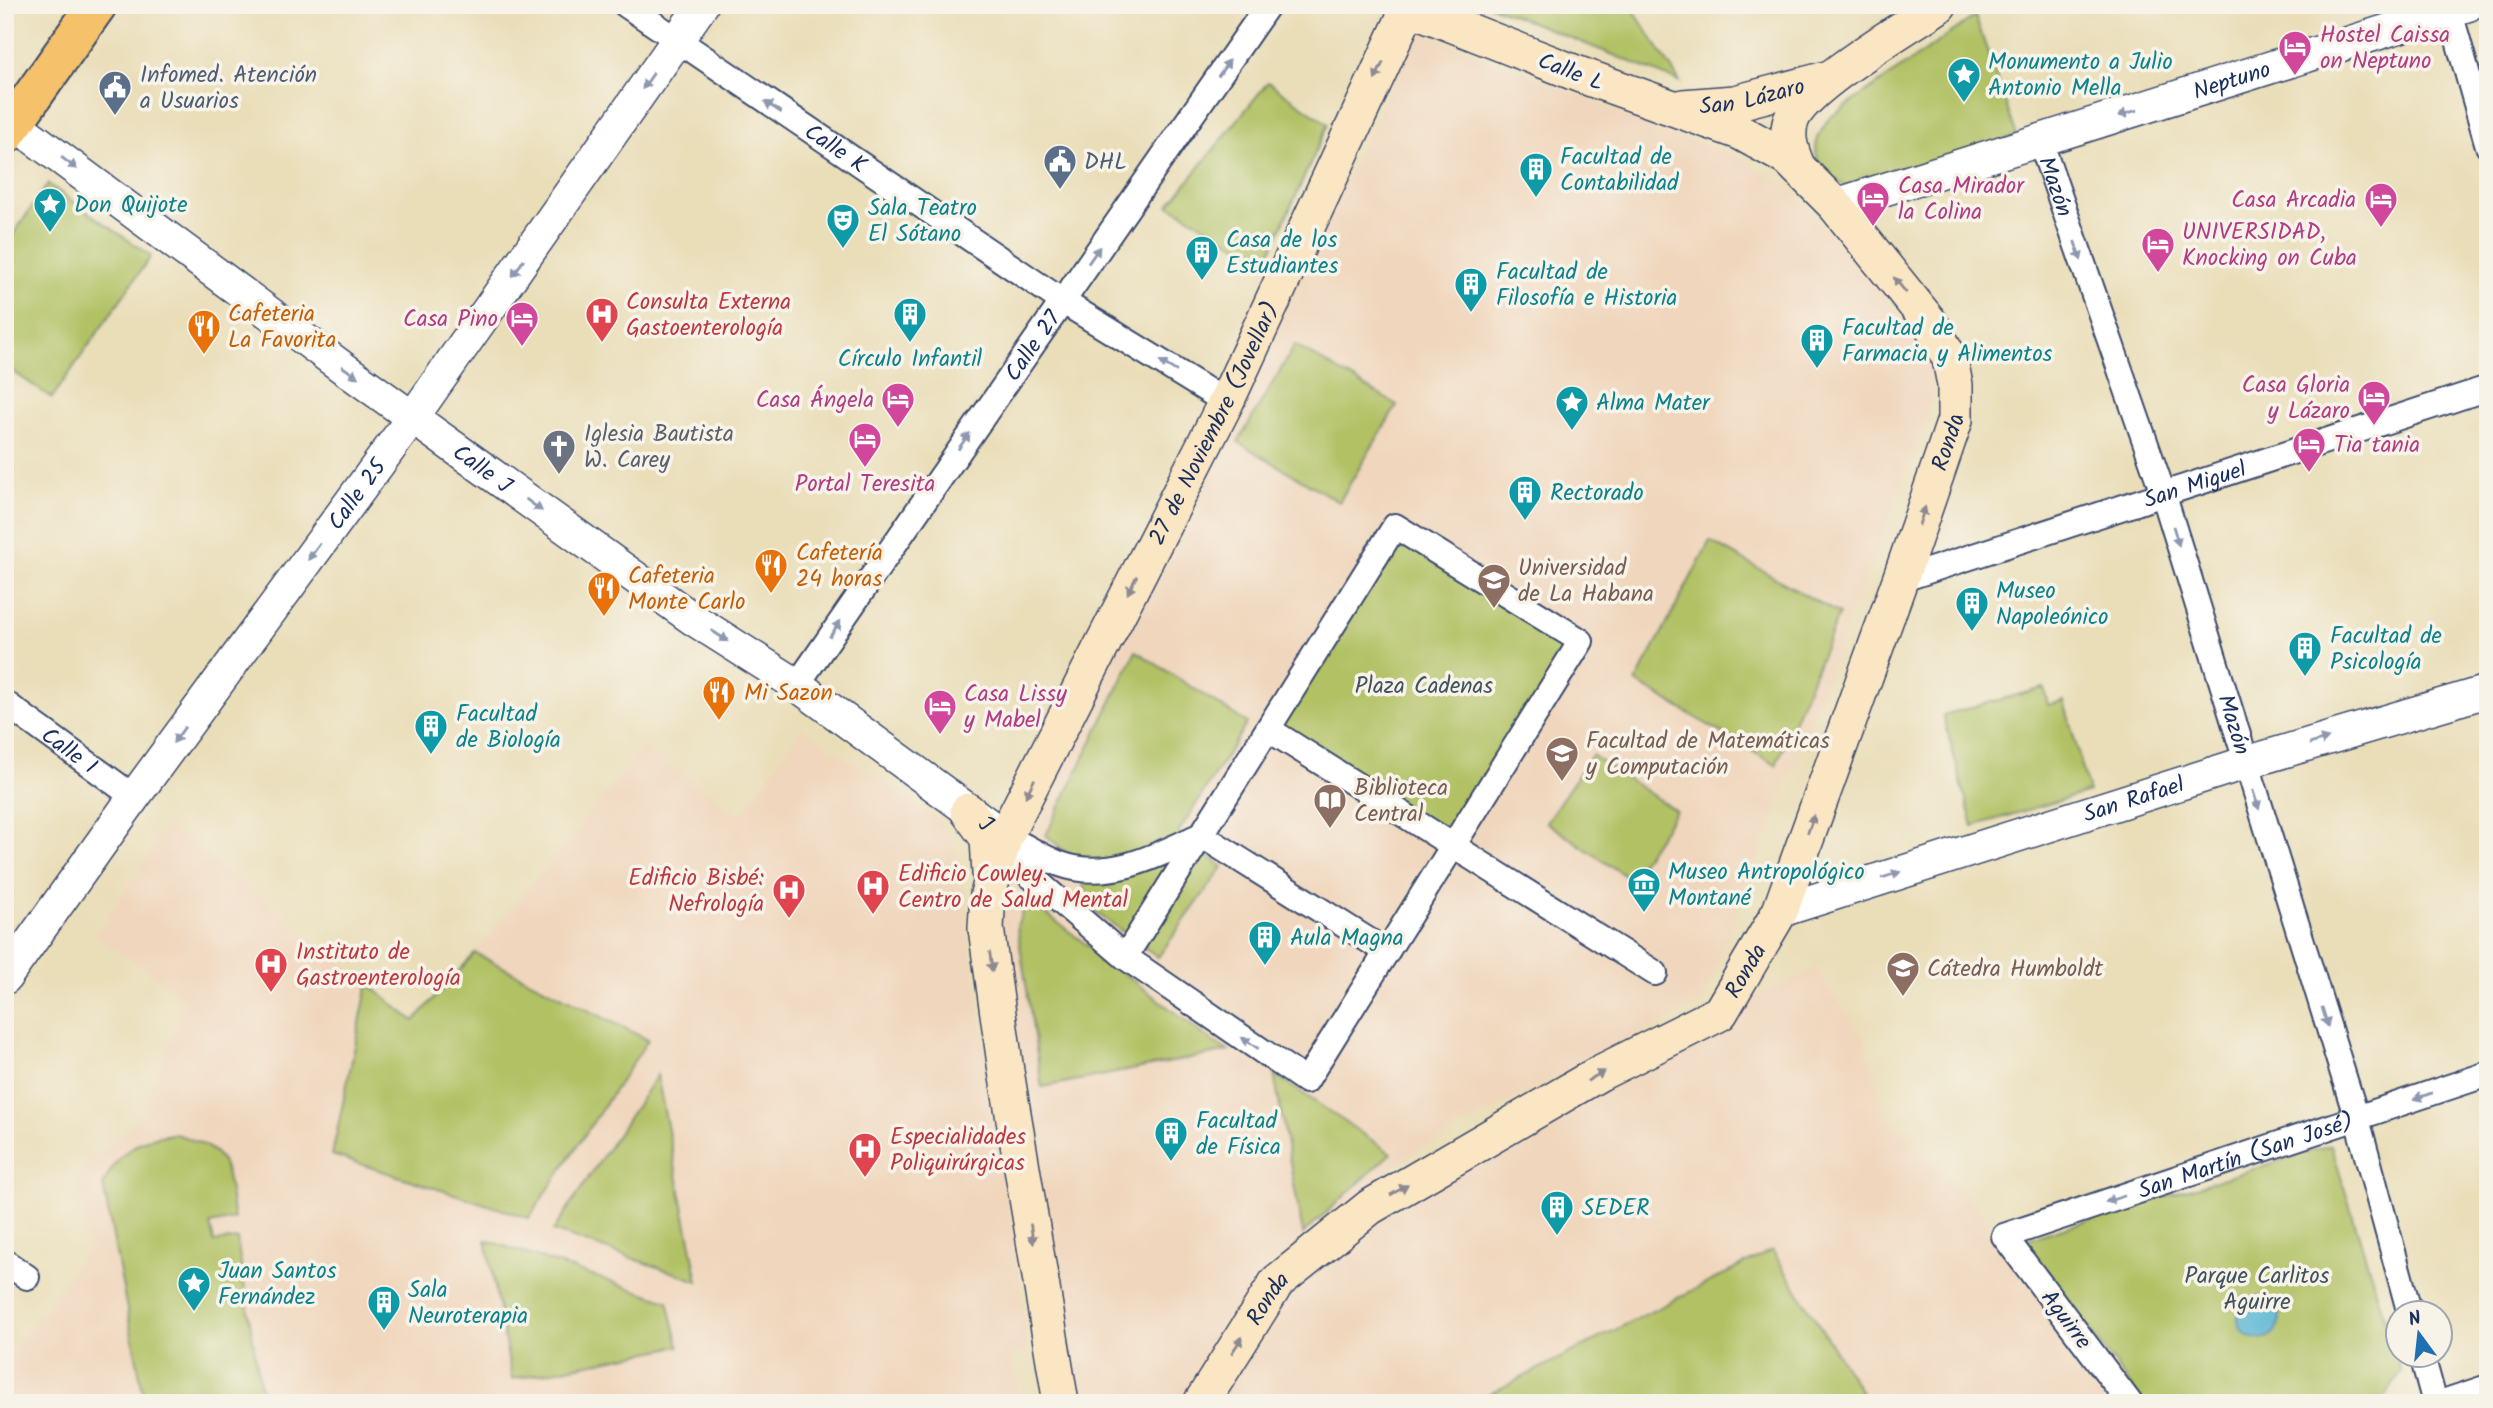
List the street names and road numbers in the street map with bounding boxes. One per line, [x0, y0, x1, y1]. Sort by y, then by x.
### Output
street label: Calle L [1532, 44, 1608, 102]
street label: Neptuno [2189, 52, 2276, 111]
street label: San Lázaro [1698, 69, 1809, 126]
street label: Calle K [796, 115, 874, 184]
street label: Mazón [2027, 152, 2081, 222]
street label: 27 de Noviembre (Jovellar) [1140, 296, 1290, 552]
street label: Calle 27 [996, 303, 1072, 390]
street label: Ronda [1923, 414, 1975, 476]
street label: Calle J [444, 436, 520, 504]
street label: Calle 25 [319, 451, 397, 539]
street label: San Miguel [2139, 452, 2252, 519]
street label: Mazón [2206, 690, 2259, 760]
street label: Calle I [33, 719, 104, 785]
street label: San Rafael [2079, 767, 2190, 833]
street label: J [970, 807, 1001, 843]
street label: Ronda [1716, 937, 1777, 1006]
street label: San Martín (San José) [2134, 1104, 2359, 1210]
street label: Ronda [1238, 1263, 1298, 1333]
street label: Aguirre [2031, 1283, 2100, 1358]

